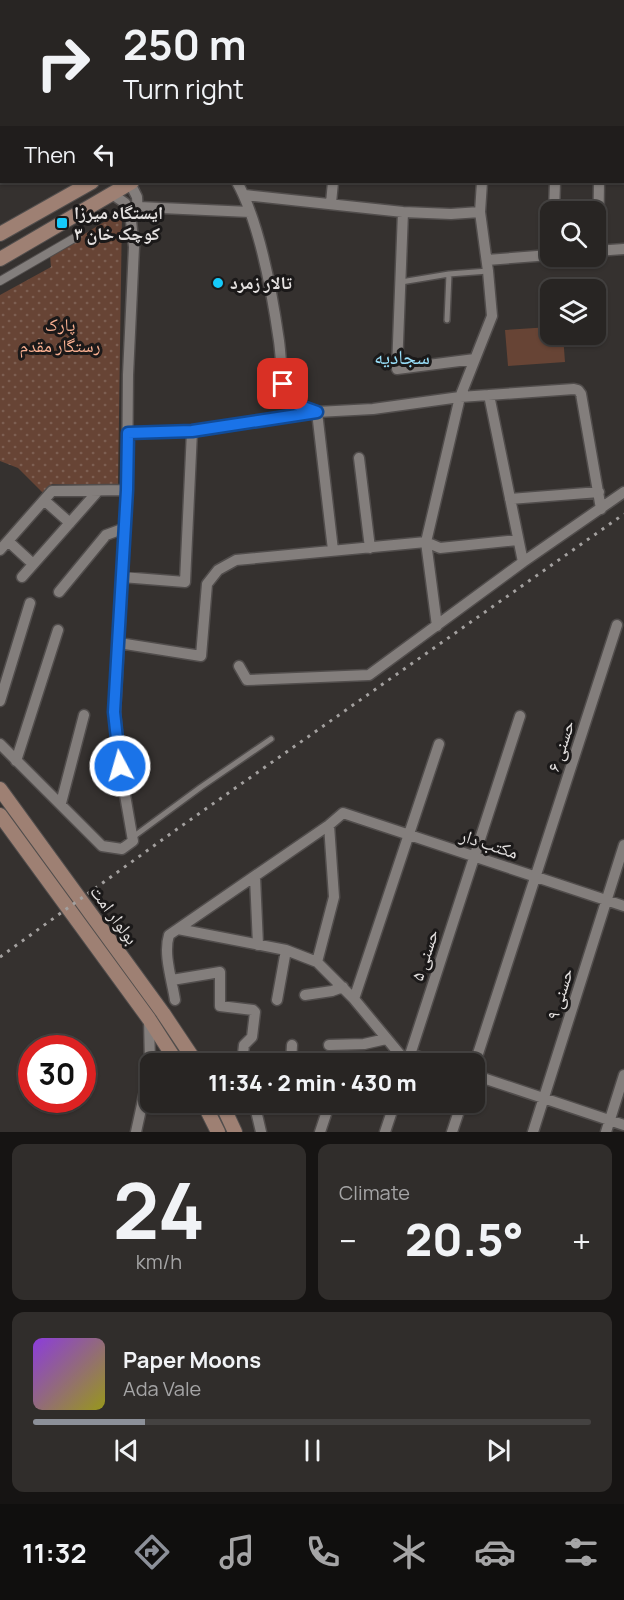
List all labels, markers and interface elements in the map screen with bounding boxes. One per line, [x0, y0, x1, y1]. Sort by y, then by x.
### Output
text: 250 m [123, 15, 246, 73]
icon: right [24, 24, 102, 102]
text: Turn right [123, 70, 244, 107]
icon: left [88, 138, 121, 171]
text: Then [24, 140, 76, 170]
place label: ایستگاه میرزا کوچک خان ۳ [74, 200, 163, 245]
map controls [540, 201, 606, 345]
button: search [540, 201, 606, 267]
marker: ایستگاه میرزا کوچک خان ۳ [55, 216, 69, 230]
place label: تالار زمرد [230, 270, 292, 294]
marker: تالار زمرد [211, 276, 225, 290]
button: layers [540, 279, 606, 345]
park label: پارک رستگار مقدم [19, 312, 101, 358]
district label: سجادیه [374, 343, 430, 370]
pin [257, 358, 308, 409]
icon: arrive [266, 367, 299, 400]
street label: حسنی ۶ [540, 717, 580, 774]
position arrow [88, 734, 152, 798]
street label: مکتب دار [456, 822, 522, 864]
street label: بولوار امت [85, 880, 144, 949]
street label: حسنی ۵ [404, 926, 444, 983]
street label: حسنی ۹ [540, 965, 578, 1022]
speed limit sign: 30 [18, 1035, 96, 1113]
text: 11:34 · 2 min · 430 m [208, 1068, 417, 1098]
text: 24 [113, 1156, 205, 1262]
text: Climate [339, 1179, 410, 1206]
text: 20.5° [405, 1208, 524, 1270]
text: − [339, 1218, 357, 1263]
text: + [572, 1218, 591, 1263]
text: km/h [136, 1248, 182, 1275]
text: Paper Moons [123, 1345, 261, 1375]
text: Ada Vale [123, 1375, 201, 1402]
icon: previous [110, 1434, 143, 1467]
icon: pause [296, 1434, 329, 1467]
icon: next [482, 1434, 515, 1467]
icon: directions [131, 1531, 173, 1573]
icon: music [216, 1531, 258, 1573]
icon: phone [302, 1531, 344, 1573]
icon: climate [388, 1531, 430, 1573]
icon: car [474, 1531, 516, 1573]
icon: filters [560, 1531, 602, 1573]
text: 11:32 [22, 1534, 87, 1571]

